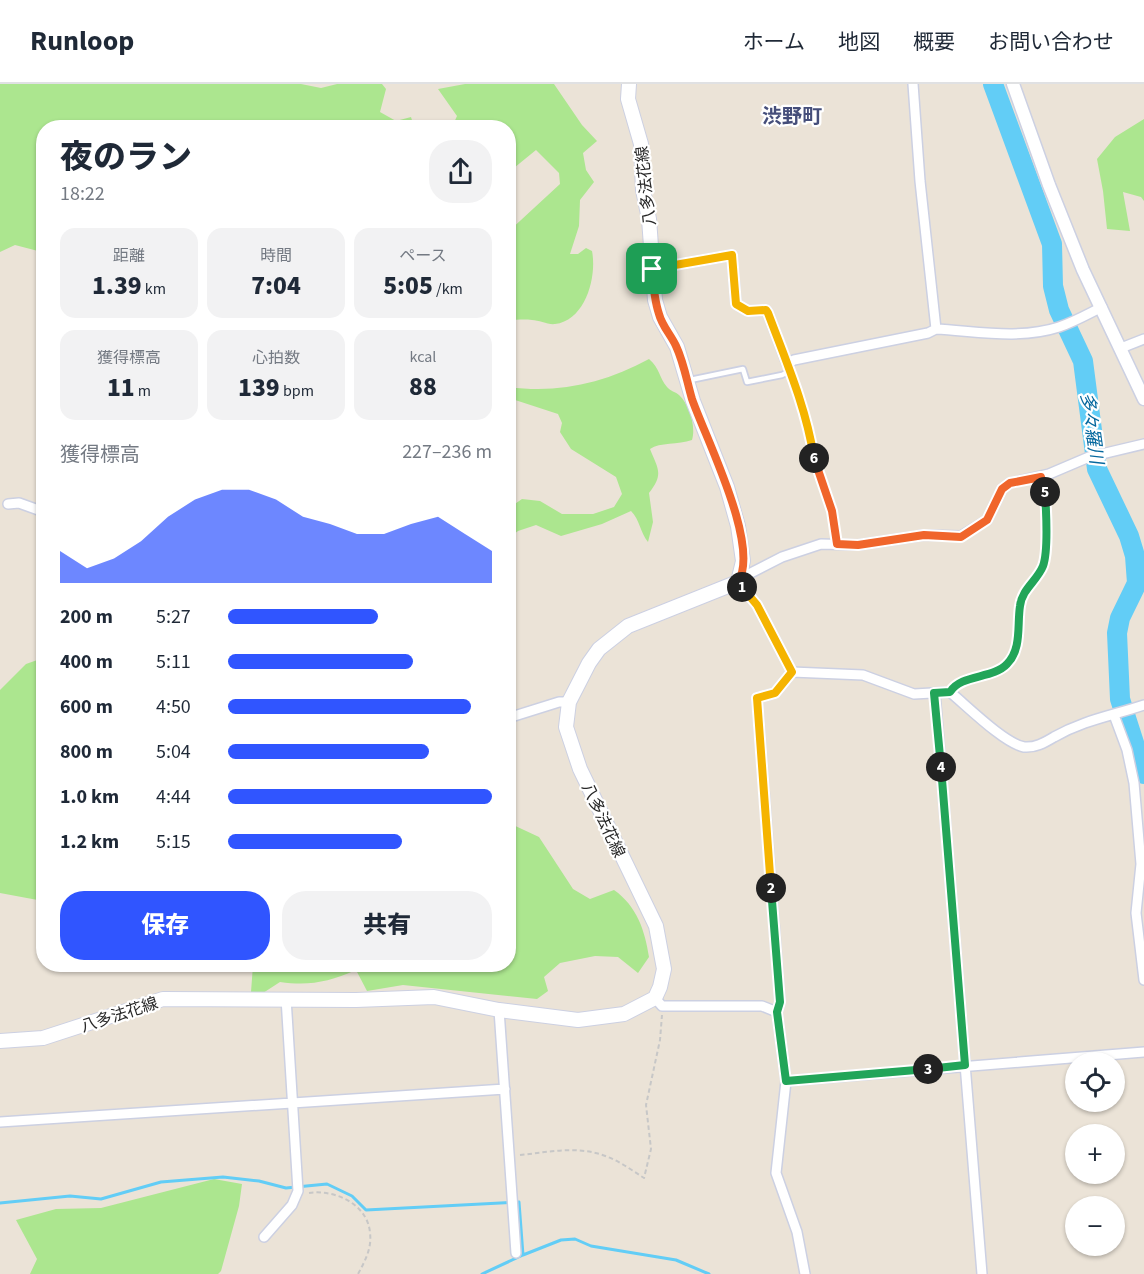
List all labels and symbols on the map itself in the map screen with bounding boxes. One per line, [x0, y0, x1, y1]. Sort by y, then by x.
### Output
district label: 渋野町 [762, 103, 822, 131]
street label: 八多法花線 [631, 145, 661, 227]
pin [626, 243, 677, 294]
water label: 多々羅川 [1074, 391, 1109, 467]
pin: 6 [799, 443, 829, 473]
pin: 5 [1030, 477, 1060, 507]
pin: 1 [727, 572, 757, 602]
pin: 4 [926, 752, 956, 782]
street label: 八多法花線 [576, 780, 630, 861]
pin: 2 [756, 873, 786, 903]
street label: 八多法花線 [78, 992, 161, 1038]
pin: 3 [913, 1054, 943, 1084]

